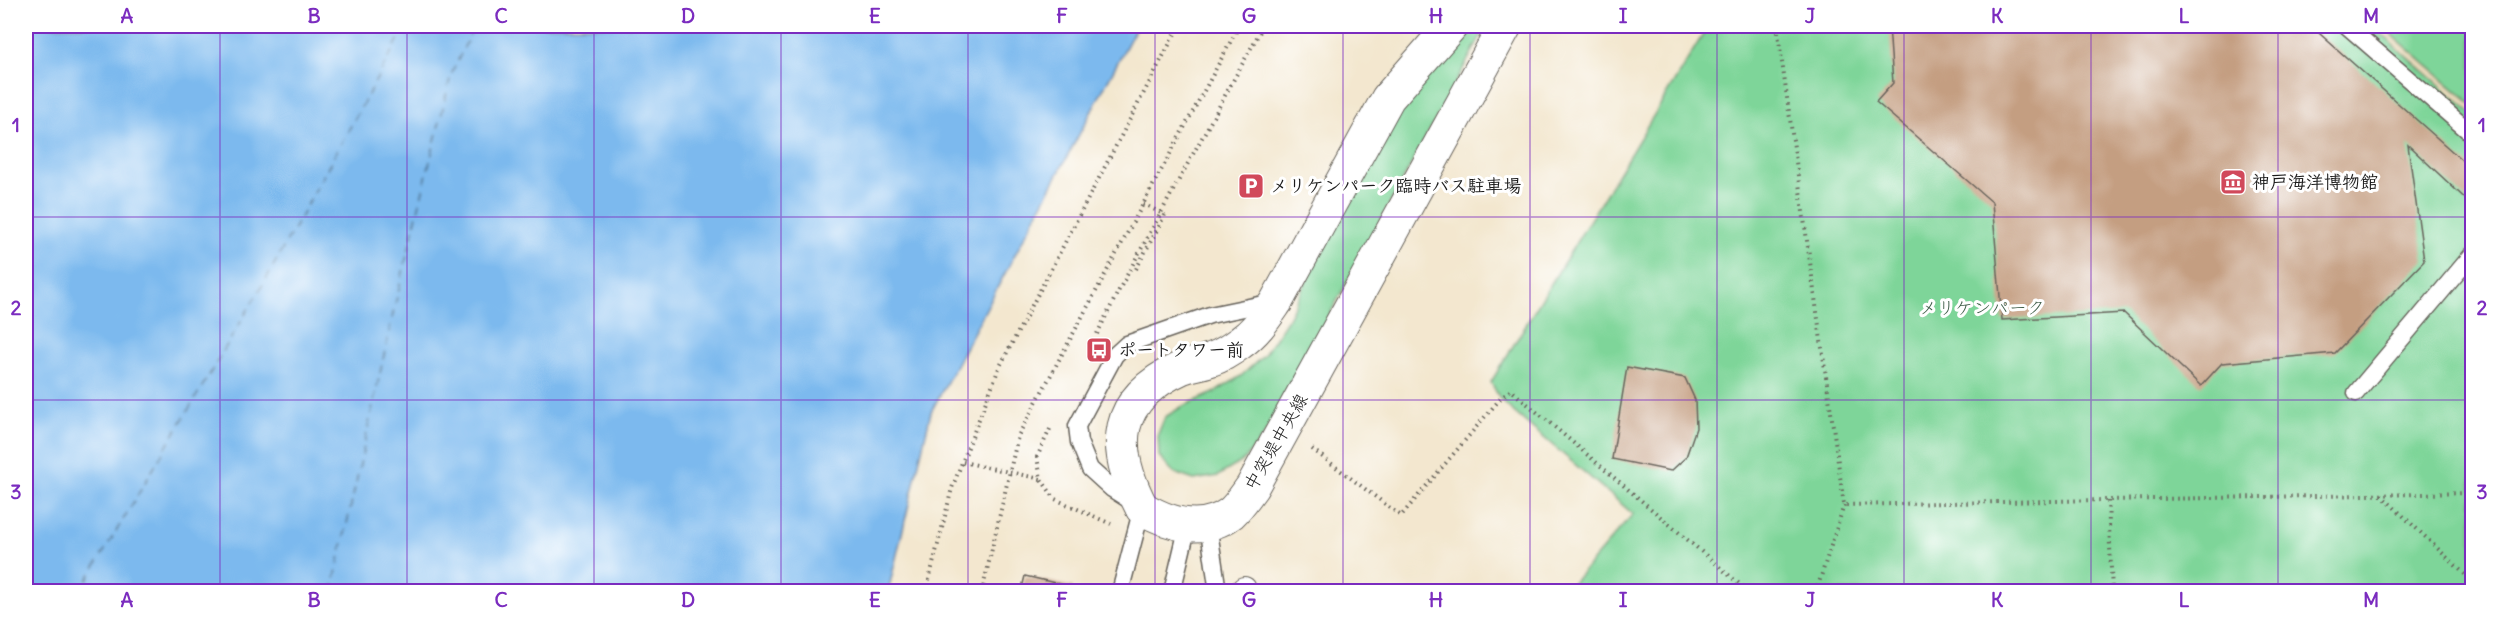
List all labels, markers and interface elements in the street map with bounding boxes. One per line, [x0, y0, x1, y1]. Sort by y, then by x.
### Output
text: A [121, 3, 134, 28]
text: B [307, 3, 321, 28]
text: C [494, 3, 508, 28]
text: D [681, 3, 695, 28]
text: E [869, 3, 881, 28]
text: F [1056, 3, 1068, 28]
text: G [1242, 3, 1256, 28]
text: H [1429, 3, 1443, 28]
text: I [1619, 3, 1628, 28]
text: J [1805, 3, 1816, 28]
text: K [1991, 3, 2004, 28]
text: L [2179, 3, 2190, 28]
text: M [2363, 3, 2379, 28]
text: 1 [12, 112, 20, 137]
text: 1 [2478, 112, 2486, 137]
museum icon: 神戸海洋博物館 [2218, 167, 2248, 197]
place label: 神戸海洋博物館 [2252, 170, 2378, 193]
parking icon: メリケンパーク臨時バス駐車場 [1236, 171, 1266, 201]
place label: メリケンパーク臨時バス駐車場 [1270, 174, 1521, 197]
text: 2 [11, 295, 22, 320]
text: 2 [2477, 295, 2488, 320]
park label: メリケンパーク [1919, 296, 2045, 319]
bus stop icon: ポートタワー前 [1084, 335, 1114, 365]
place label: ポートタワー前 [1118, 338, 1244, 361]
street label: 中突堤中央線 [1239, 389, 1313, 494]
text: 3 [10, 479, 22, 504]
text: 3 [2476, 479, 2488, 504]
text: A [121, 587, 134, 612]
text: B [307, 587, 321, 612]
text: C [494, 587, 508, 612]
text: D [681, 587, 695, 612]
text: E [869, 587, 881, 612]
text: F [1056, 587, 1068, 612]
text: G [1242, 587, 1256, 612]
text: H [1429, 587, 1443, 612]
text: I [1619, 587, 1628, 612]
text: J [1805, 587, 1816, 612]
text: K [1991, 587, 2004, 612]
text: L [2179, 587, 2190, 612]
text: M [2363, 587, 2379, 612]

